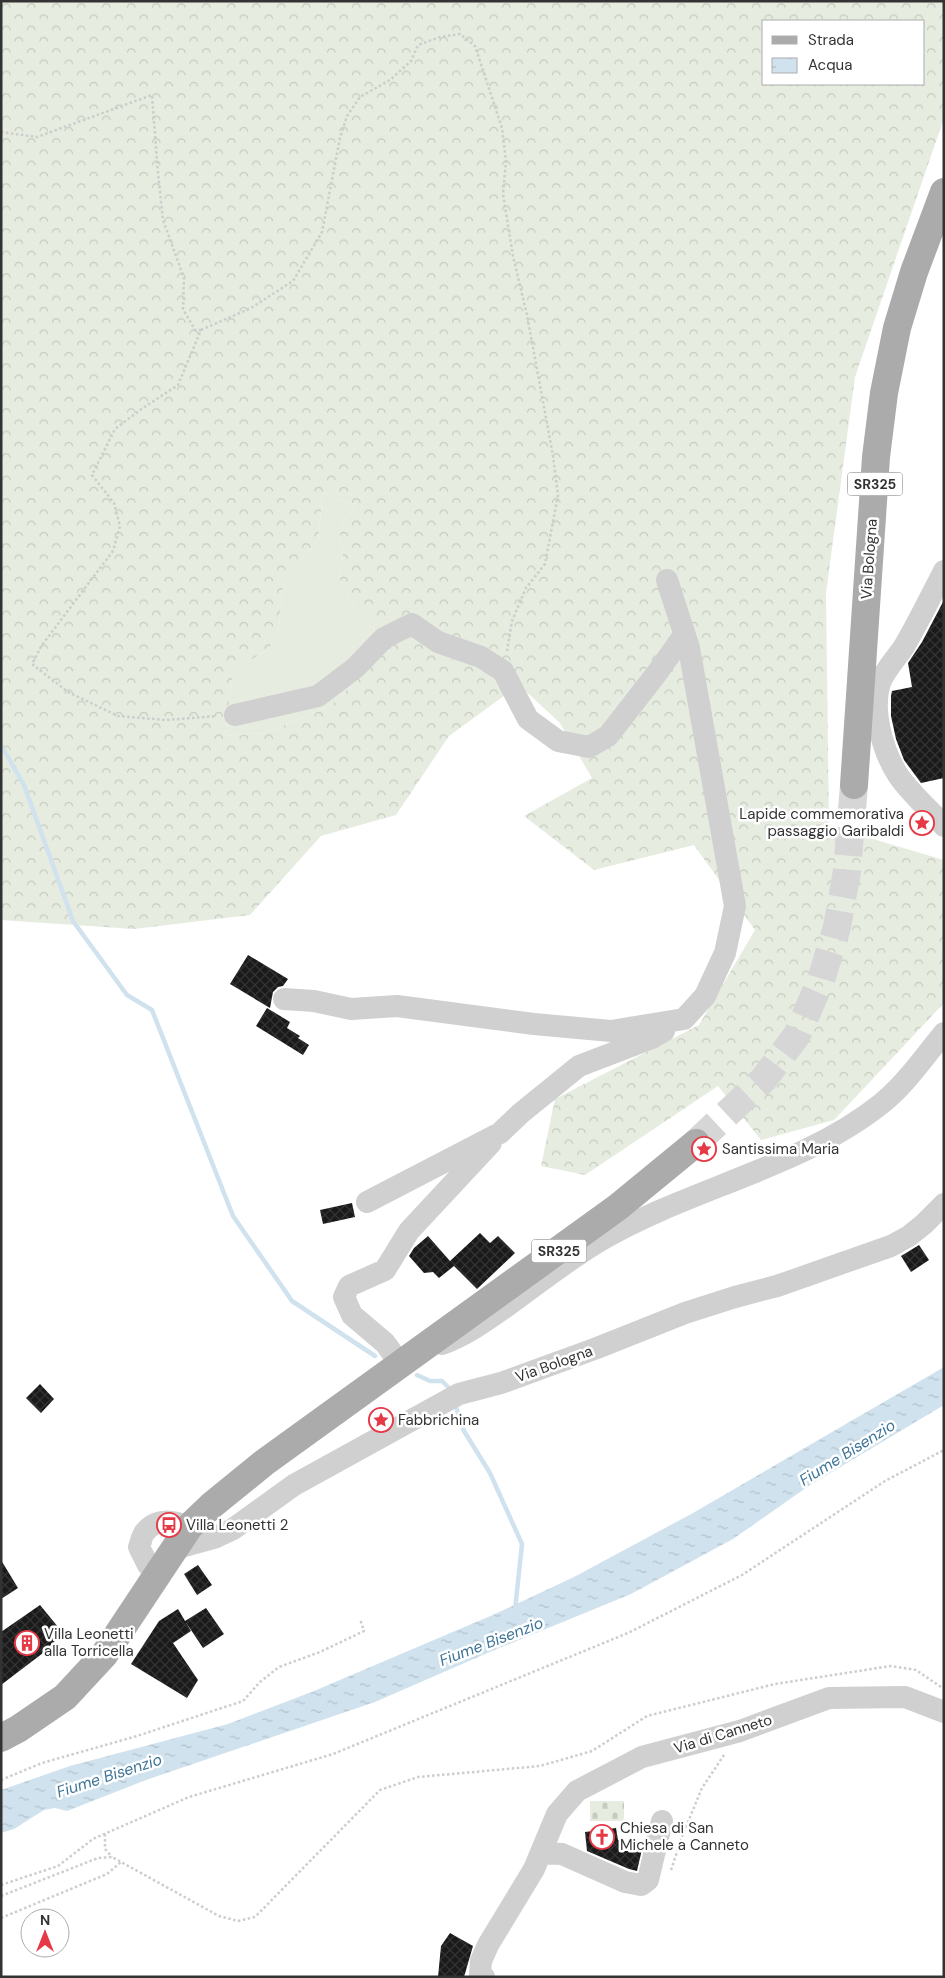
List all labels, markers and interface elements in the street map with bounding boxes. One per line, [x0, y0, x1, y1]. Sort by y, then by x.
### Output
legend [762, 20, 925, 85]
text: Strada [808, 30, 854, 50]
text: Acqua [808, 55, 852, 75]
road number: SR325 [848, 472, 902, 496]
street label: Via Bologna [856, 518, 882, 600]
place label: Lapide commemorativa passaggio Garibaldi [739, 804, 904, 841]
place icon: Lapide commemorativa passaggio Garibaldi [909, 810, 935, 836]
place icon: Santissima Maria [691, 1136, 717, 1162]
place label: Santissima Maria [722, 1139, 839, 1159]
road number: SR325 [532, 1240, 586, 1262]
street label: Via Bologna [513, 1341, 595, 1387]
place icon: Fabbrichina [368, 1407, 394, 1433]
place label: Fabbrichina [398, 1410, 479, 1430]
water label: Fiume Bisenzio [795, 1414, 899, 1490]
bus stop icon: Villa Leonetti 2 [156, 1512, 182, 1538]
place label: Villa Leonetti 2 [186, 1515, 288, 1535]
water label: Fiume Bisenzio [436, 1612, 546, 1671]
place label: Villa Leonetti alla Torricella [44, 1624, 134, 1661]
building icon: Villa Leonetti alla Torricella [14, 1630, 40, 1656]
street label: Via di Canneto [671, 1710, 775, 1758]
water label: Fiume Bisenzio [54, 1749, 165, 1802]
place label: Chiesa di San Michele a Canneto [620, 1818, 749, 1855]
church icon: Chiesa di San Michele a Canneto [589, 1824, 615, 1850]
north arrow [20, 1908, 70, 1958]
text: N [40, 1911, 50, 1929]

